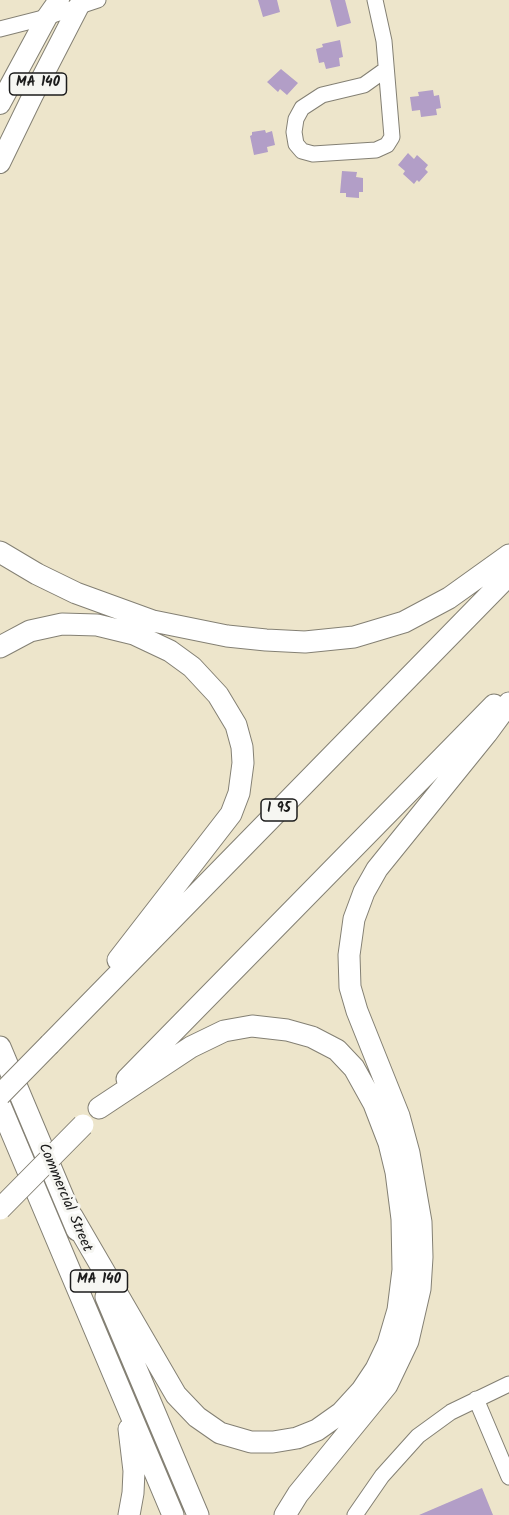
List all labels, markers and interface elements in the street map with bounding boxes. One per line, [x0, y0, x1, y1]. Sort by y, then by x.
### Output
road number: MA 140 [9, 73, 66, 95]
road number: I 95 [261, 799, 297, 821]
street label: Commercial Street [33, 1141, 95, 1255]
road number: MA 140 [70, 1270, 128, 1292]

